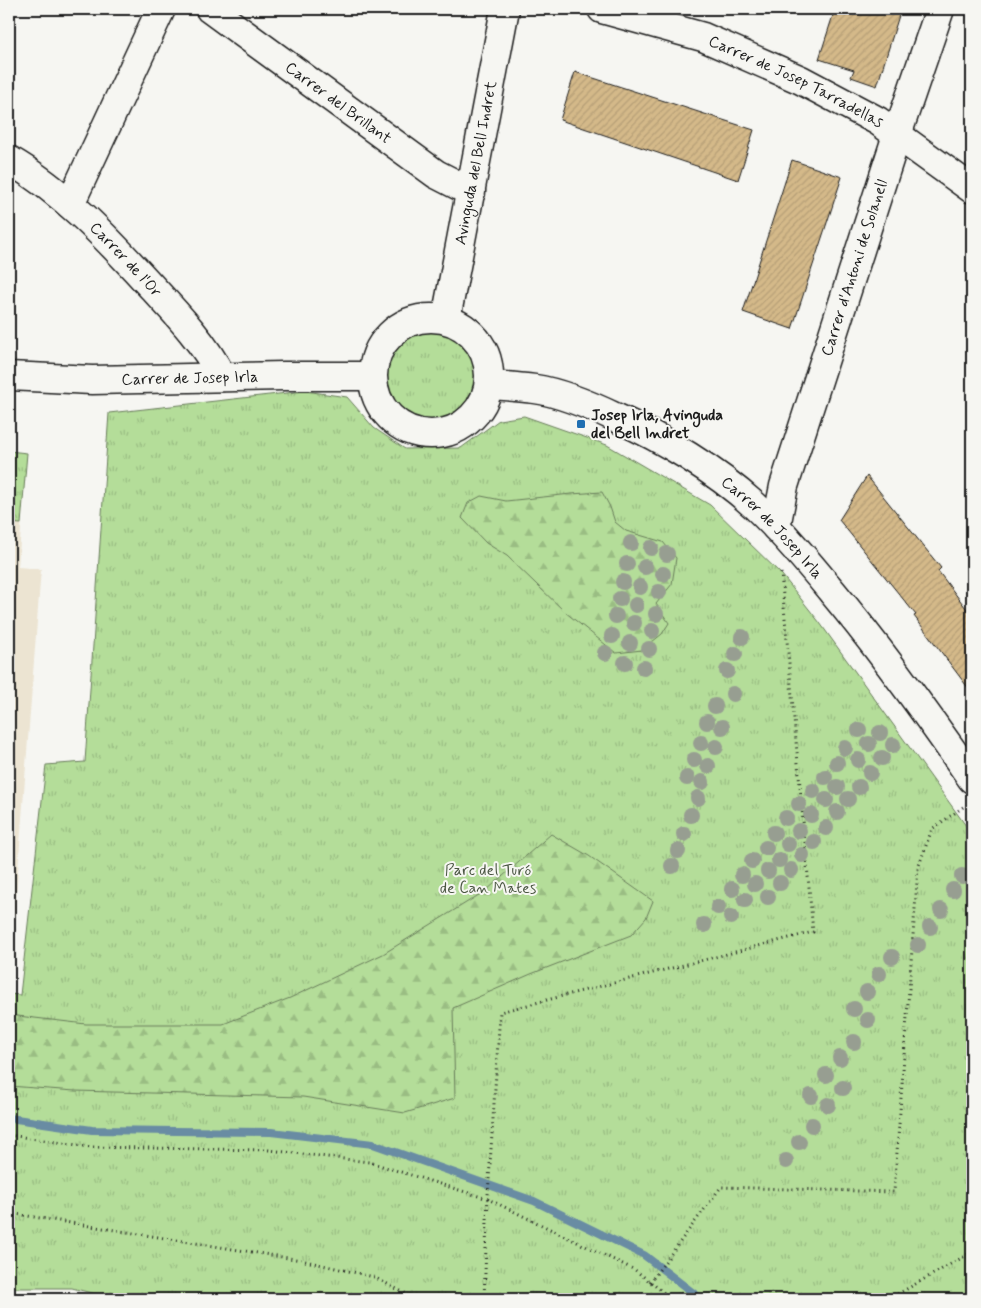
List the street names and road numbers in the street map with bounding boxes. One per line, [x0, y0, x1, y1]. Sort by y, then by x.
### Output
street label: Carrer de Josep Tarradellas [705, 30, 888, 132]
street label: Carrer del Brillant [281, 57, 396, 149]
street label: Avinguda del Bell Indret [450, 78, 502, 247]
street label: Carrer d'Antoni de Solanell [816, 177, 892, 359]
street label: Carrer de l'Or [85, 217, 167, 302]
street label: Carrer de Josep Irla [121, 366, 259, 390]
street label: Carrer de Josep Irla [717, 472, 828, 583]

